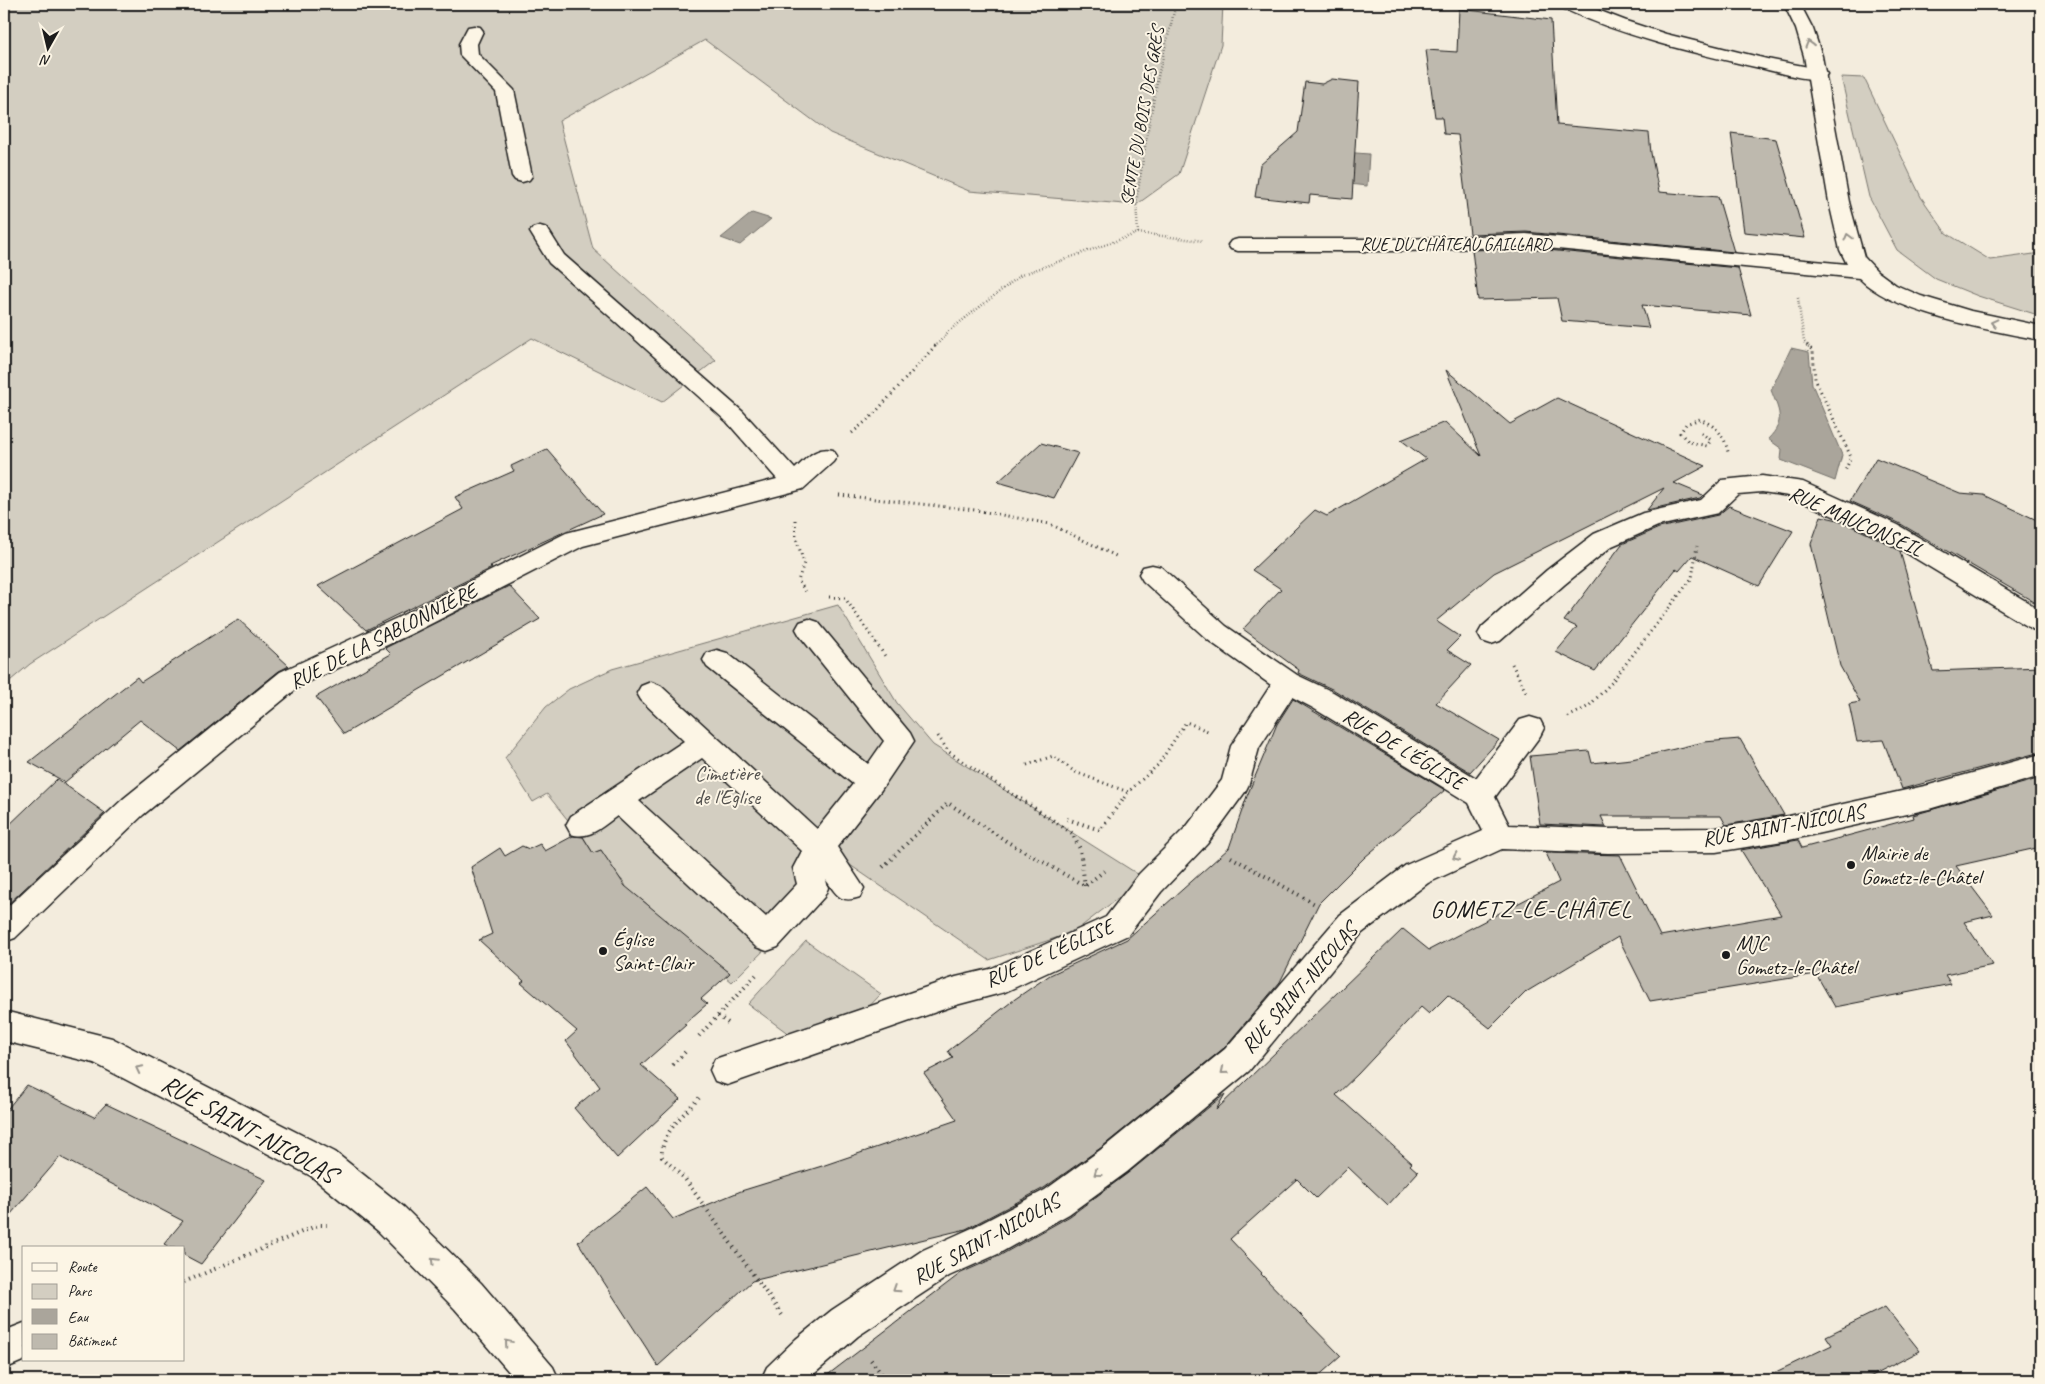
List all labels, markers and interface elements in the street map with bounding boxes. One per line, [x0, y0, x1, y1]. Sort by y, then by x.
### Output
street label: SENTE DU BOIS DES GRÈS [1115, 21, 1169, 207]
north arrow [22, 22, 72, 72]
one-way arrow [1805, 40, 1815, 48]
text: N [38, 51, 52, 69]
street label: RUE DU CHÂTEAU GAILLARD [1361, 233, 1553, 255]
one-way arrow [1843, 234, 1853, 242]
one-way arrow [1989, 318, 1998, 329]
street label: RUE MAUCONSEIL [1785, 480, 1928, 563]
street label: RUE DE LA SABLONNIÈRE [285, 576, 484, 695]
street label: RUE DE L'ÉGLISE [1338, 702, 1472, 797]
park label: Cimetière de l'Eglise [694, 760, 761, 810]
street label: RUE SAINT-NICOLAS [1700, 797, 1870, 852]
place label: Mairie de Gometz-le-Châtel [1861, 840, 1984, 890]
one-way arrow [1452, 850, 1461, 861]
marker: Mairie de Gometz-le-Châtel [1845, 859, 1857, 871]
district label: GOMETZ-LE-CHÂTEL [1430, 894, 1632, 924]
street label: RUE DE L'ÉGLISE [981, 912, 1119, 993]
street label: RUE SAINT-NICOLAS [1235, 915, 1365, 1058]
place label: Église Saint-Clair [613, 926, 695, 976]
place label: MJC Gometz-le-Châtel [1736, 930, 1859, 980]
marker: Église Saint-Clair [597, 945, 609, 957]
marker: MJC Gometz-le-Châtel [1720, 949, 1732, 961]
one-way arrow [135, 1065, 144, 1075]
one-way arrow [1220, 1066, 1229, 1075]
street label: RUE SAINT-NICOLAS [156, 1068, 346, 1193]
one-way arrow [1093, 1167, 1103, 1176]
street label: RUE SAINT-NICOLAS [908, 1186, 1067, 1290]
legend [22, 1246, 185, 1362]
text: Route [68, 1258, 98, 1277]
one-way arrow [431, 1258, 440, 1267]
text: Parc [68, 1282, 92, 1301]
one-way arrow [892, 1283, 902, 1292]
text: Eau [68, 1308, 89, 1327]
text: Bâtiment [68, 1332, 118, 1351]
one-way arrow [505, 1340, 514, 1349]

